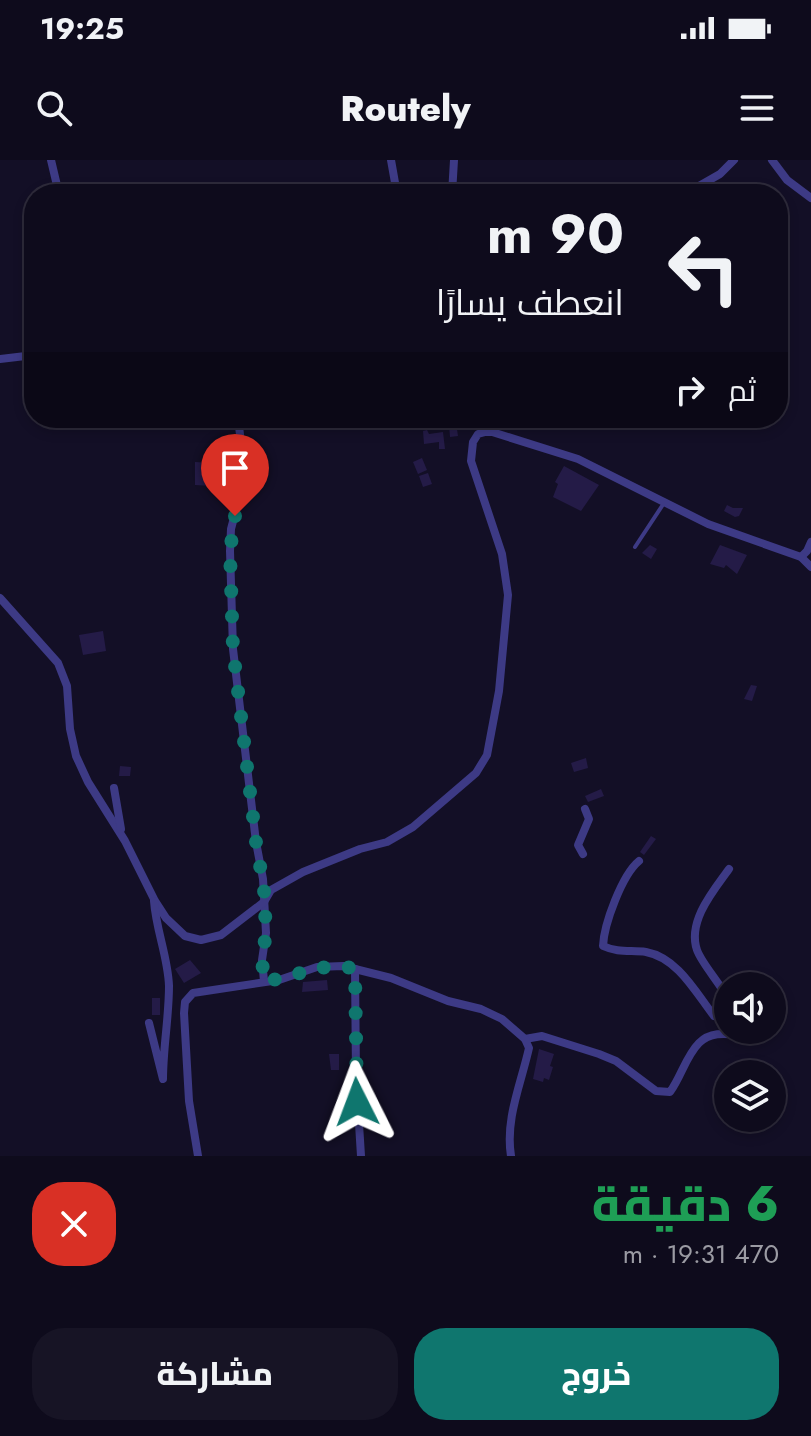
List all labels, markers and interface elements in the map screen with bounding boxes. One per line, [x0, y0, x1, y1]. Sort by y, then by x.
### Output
text: 19:25 [40, 7, 124, 50]
text: Routely [340, 82, 471, 134]
icon: search [32, 86, 76, 130]
icon: menu [735, 86, 779, 130]
text: 90 m [487, 193, 624, 274]
icon: left [652, 216, 756, 320]
text: انعطف يسارًا [436, 276, 624, 328]
icon: right [668, 368, 712, 412]
text: ثم [728, 369, 756, 412]
pin [201, 434, 269, 516]
icon: arrive [213, 446, 257, 490]
map controls [714, 972, 786, 1132]
button: sound [714, 972, 786, 1044]
position arrow [315, 1060, 399, 1144]
button: layers [714, 1060, 786, 1132]
text: 6 دقيقة [592, 1170, 779, 1239]
button: close [32, 1182, 116, 1266]
text: 470 m · 19:31 [623, 1235, 779, 1273]
button: مشاركة [32, 1328, 398, 1420]
button: خروج [414, 1328, 779, 1420]

